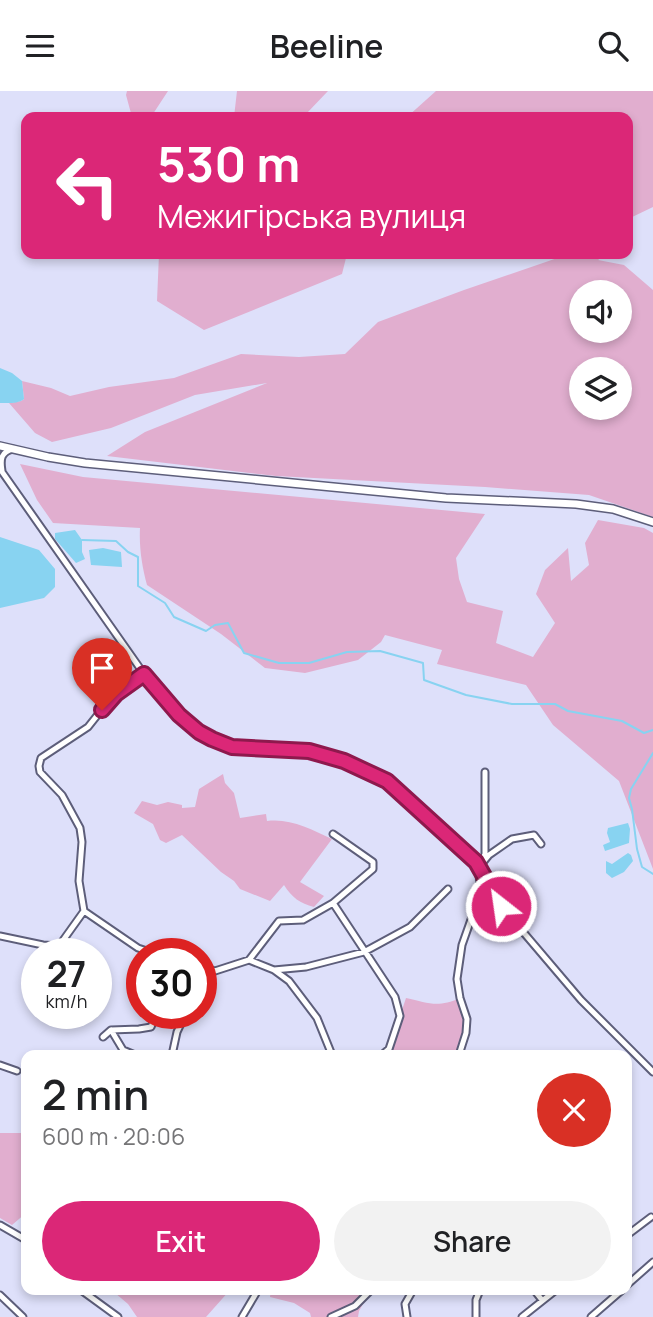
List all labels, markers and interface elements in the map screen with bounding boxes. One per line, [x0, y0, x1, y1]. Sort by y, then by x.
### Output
text: Beeline [270, 24, 383, 68]
icon: menu [21, 27, 59, 65]
icon: search [594, 27, 632, 65]
text: 530 m [157, 130, 300, 197]
icon: left [42, 140, 133, 231]
text: Межигірська вулиця [157, 194, 466, 238]
map controls [569, 280, 632, 420]
button: sound [569, 280, 632, 343]
button: layers [569, 357, 632, 420]
pin [72, 638, 132, 710]
icon: arrive [83, 649, 121, 687]
position arrow [464, 869, 538, 943]
speed limit sign: 30 [126, 938, 217, 1029]
text: 27 [47, 950, 86, 998]
text: km/h [46, 989, 87, 1013]
text: 2 min [42, 1065, 149, 1123]
button: close [537, 1073, 611, 1147]
text: 600 m · 20:06 [42, 1120, 185, 1152]
button: Exit [42, 1201, 320, 1281]
button: Share [334, 1201, 611, 1281]

